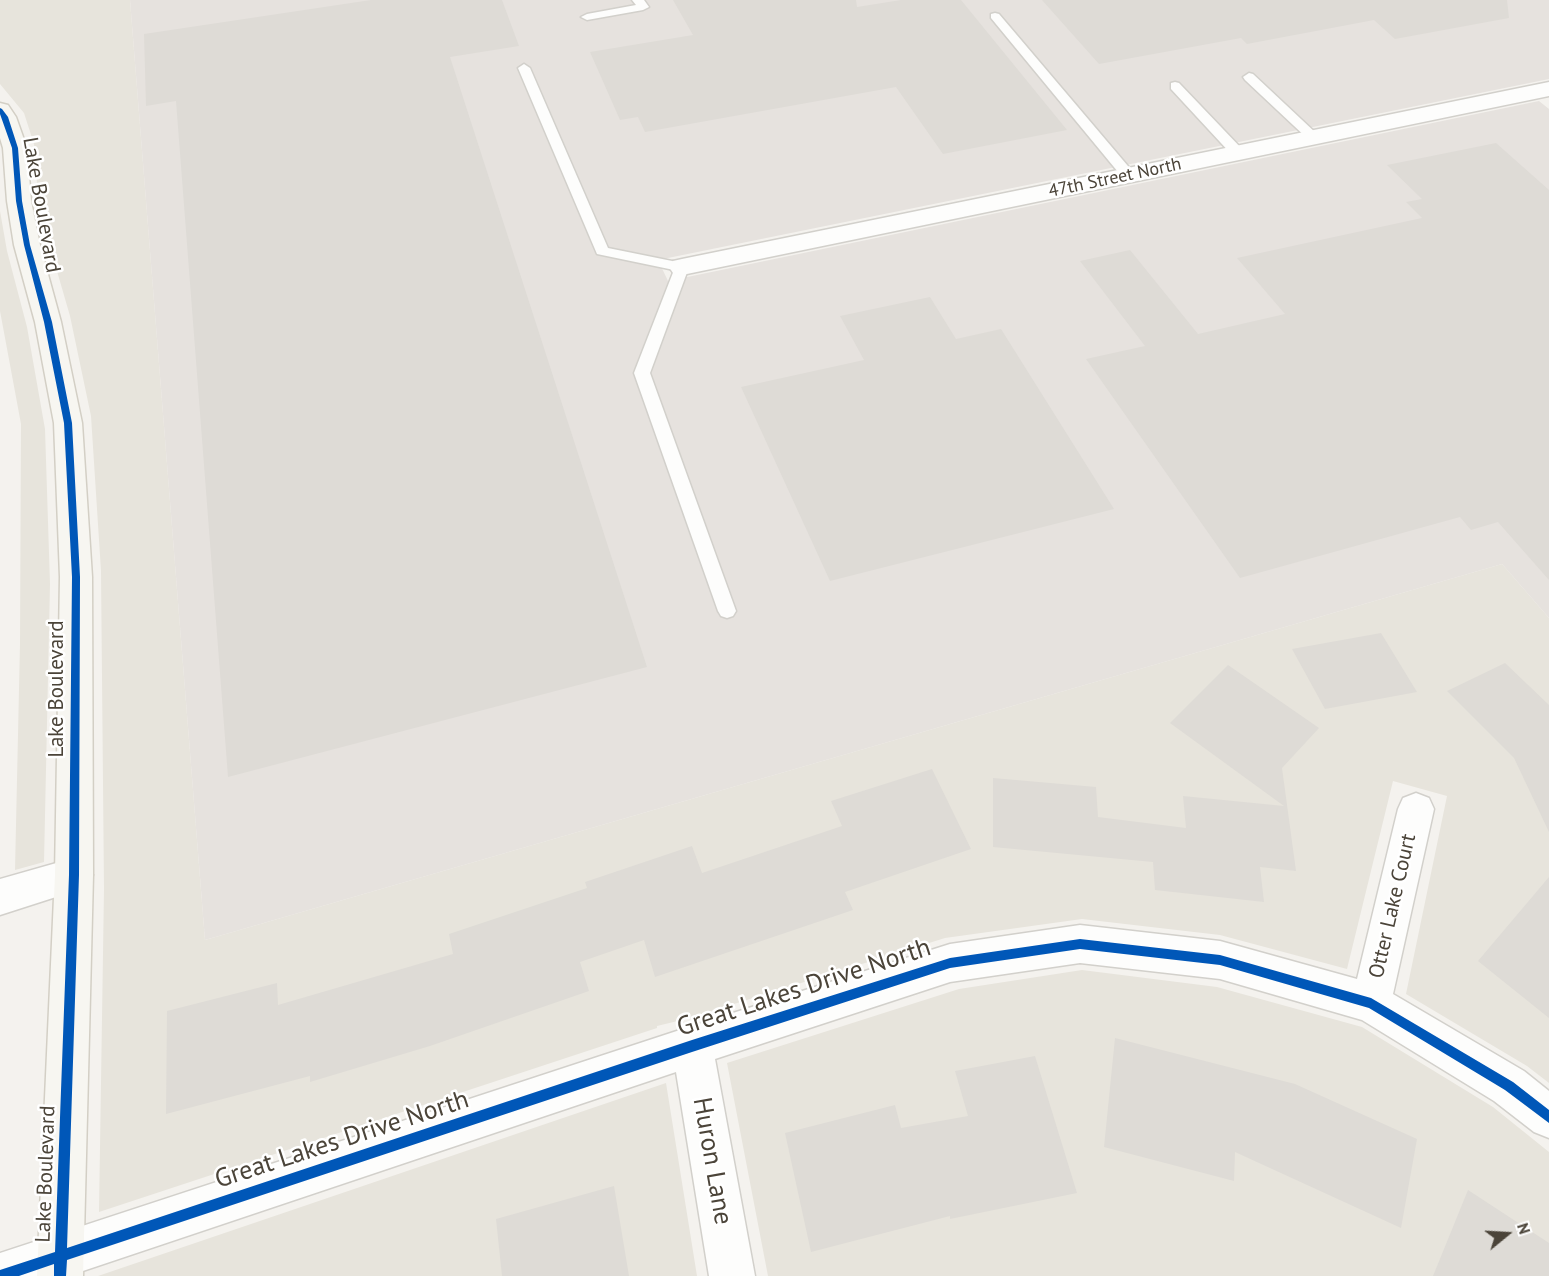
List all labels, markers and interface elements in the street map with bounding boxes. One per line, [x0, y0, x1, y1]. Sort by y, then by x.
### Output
street label: Lake Boulevard [17, 135, 65, 275]
street label: 47th Street North [1047, 153, 1183, 203]
street label: Lake Boulevard [44, 620, 70, 758]
street label: Otter Lake Court [1364, 831, 1422, 981]
street label: Great Lakes Drive North [673, 932, 935, 1044]
street label: Great Lakes Drive North [211, 1084, 473, 1196]
street label: Huron Lane [685, 1095, 739, 1227]
street label: Lake Boulevard [31, 1105, 61, 1243]
north arrow [1477, 1204, 1537, 1264]
text: N [1513, 1220, 1535, 1237]

